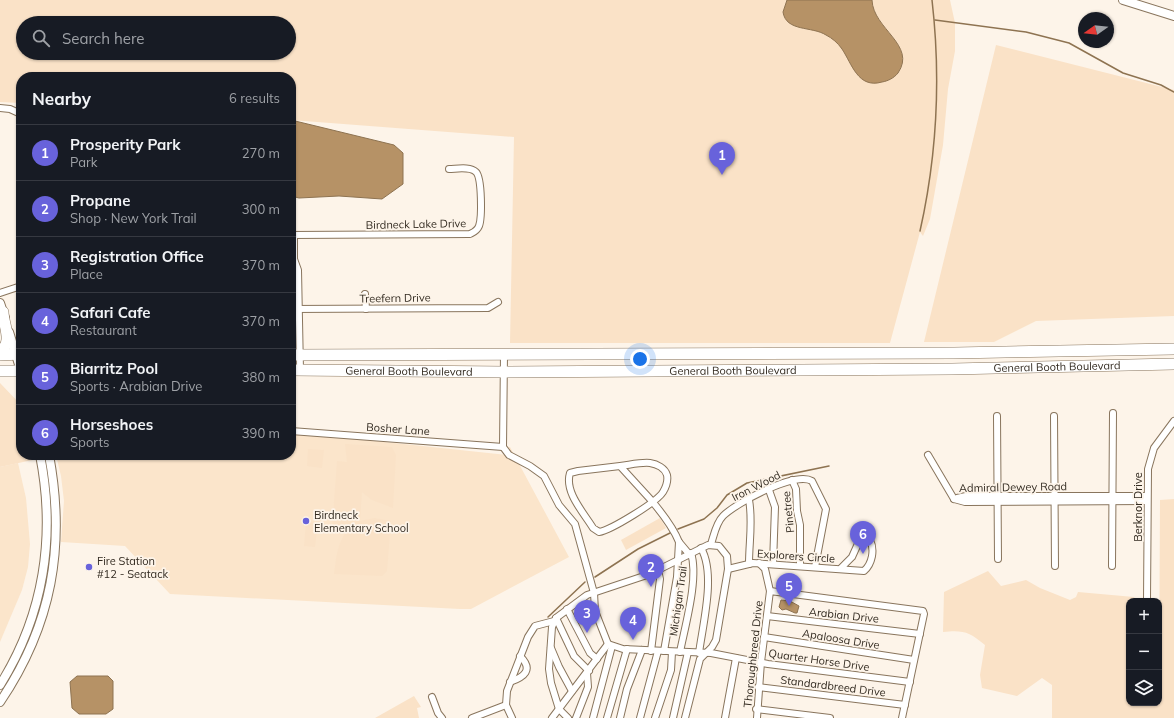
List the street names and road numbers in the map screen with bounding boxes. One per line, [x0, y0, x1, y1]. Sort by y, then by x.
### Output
street label: Birdneck Lake Drive [366, 216, 466, 232]
street label: Treefern Drive [359, 290, 431, 306]
street label: General Booth Boulevard [993, 358, 1121, 375]
street label: General Booth Boulevard [669, 363, 797, 378]
street label: General Booth Boulevard [345, 364, 473, 379]
street label: Bosher Lane [366, 420, 430, 438]
street label: Iron Wood [729, 468, 783, 504]
street label: Berknor Drive [1131, 472, 1145, 542]
street label: Admiral Dewey Road [959, 479, 1067, 495]
street label: Pinetree [779, 490, 797, 534]
street label: Explorers Circle [757, 546, 835, 566]
street label: Michigan Trail [666, 565, 690, 637]
street label: Thoroughbreed Drive [740, 600, 766, 708]
street label: Arabian Drive [808, 604, 880, 626]
street label: Apaloosa Drive [801, 626, 881, 652]
street label: Quarter Horse Drive [768, 646, 870, 674]
street label: Standardbreed Drive [780, 673, 886, 699]

